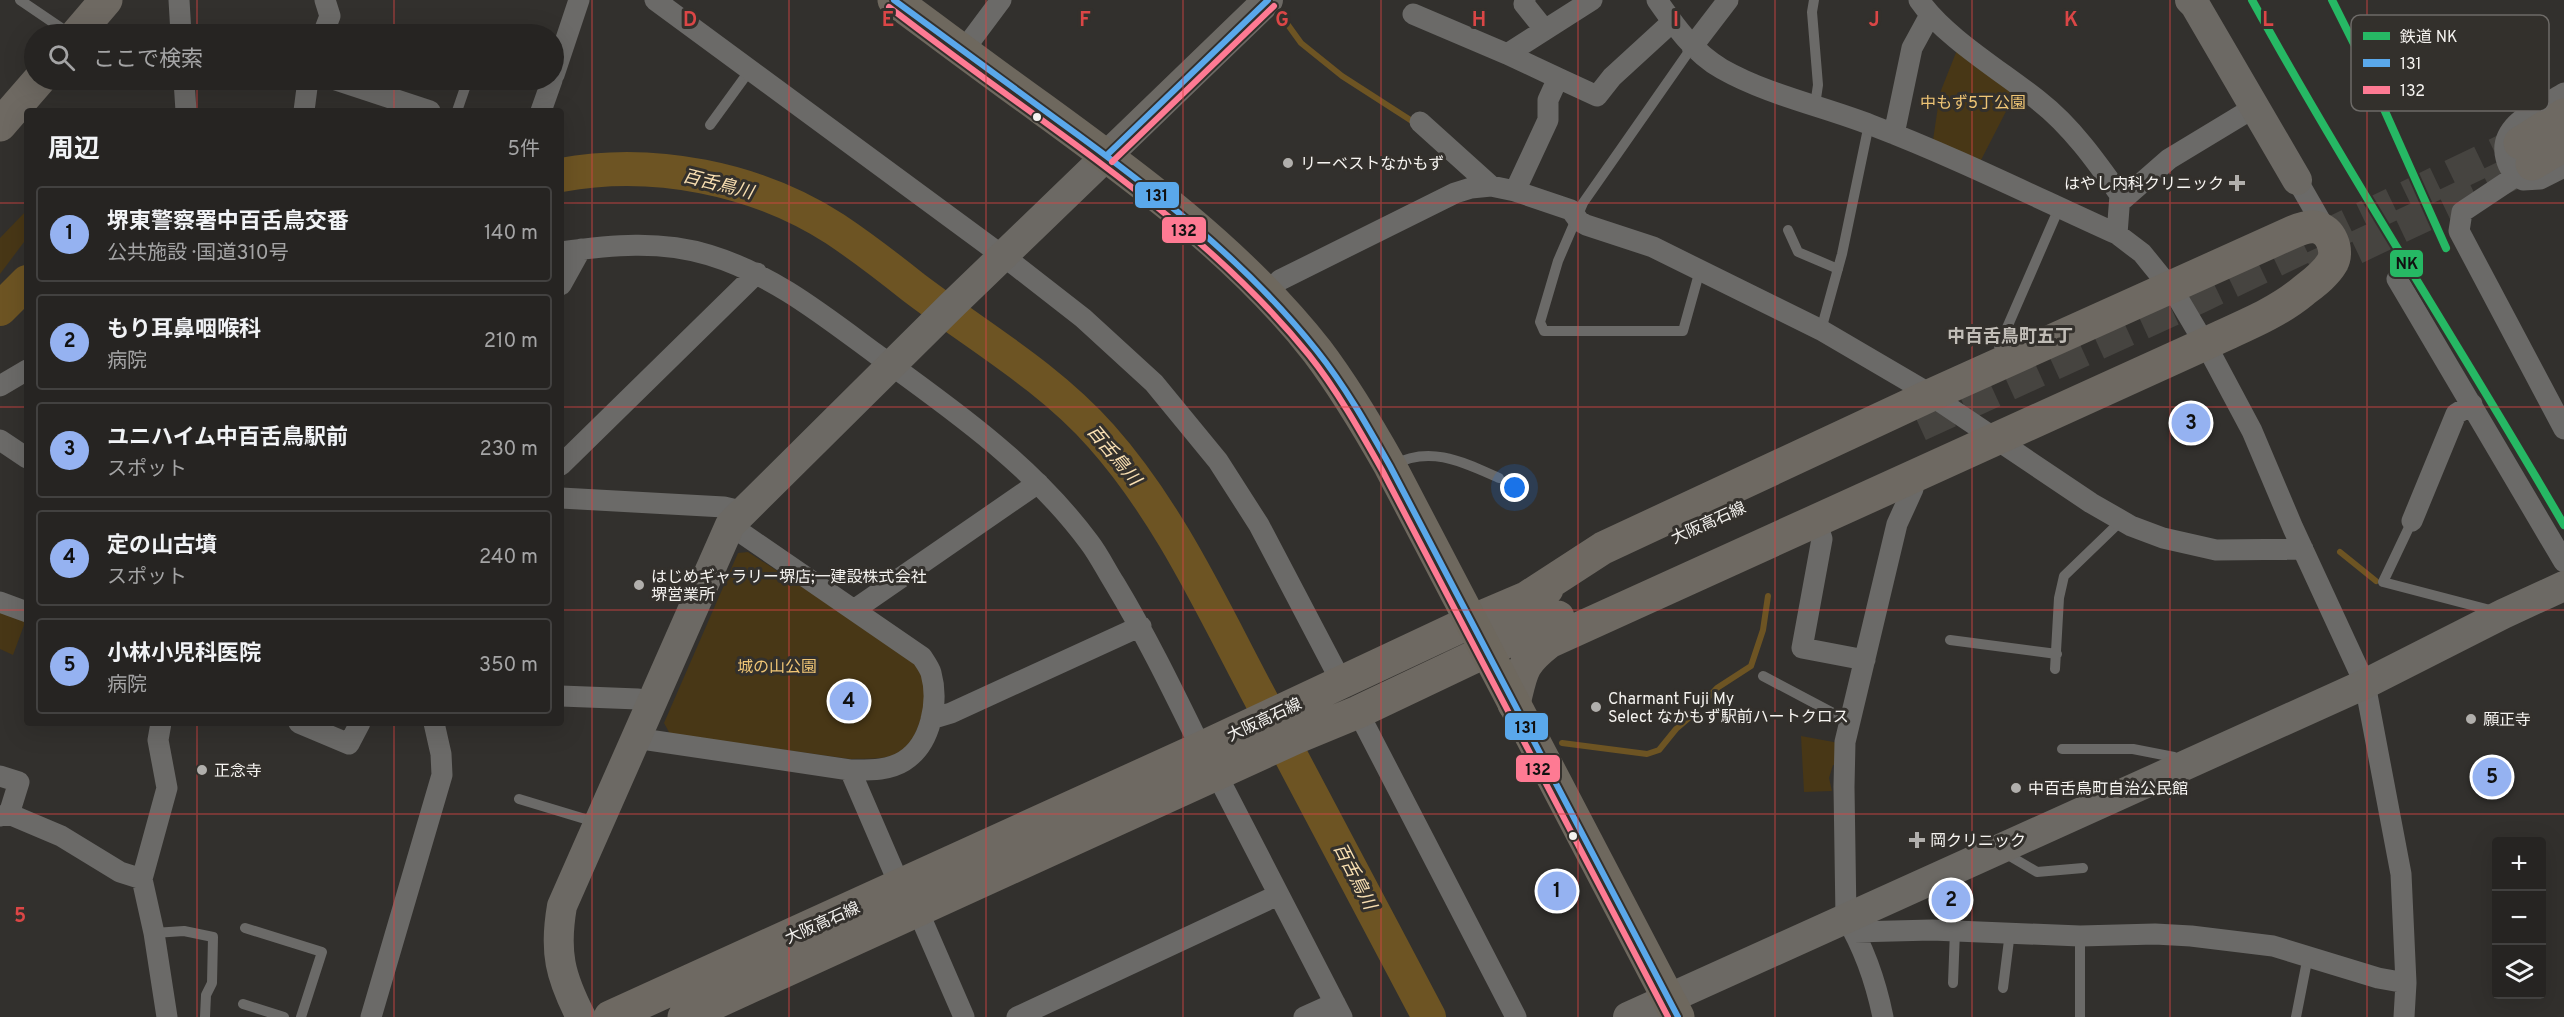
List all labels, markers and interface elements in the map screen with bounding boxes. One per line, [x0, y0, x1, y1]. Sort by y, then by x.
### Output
text: D [683, 8, 697, 34]
text: E [882, 8, 894, 34]
text: F [1079, 8, 1091, 34]
text: G [1275, 8, 1289, 34]
text: H [1472, 8, 1486, 34]
text: I [1673, 8, 1679, 34]
text: J [1868, 8, 1880, 34]
text: K [2064, 8, 2078, 34]
text: L [2262, 8, 2274, 34]
legend [2351, 15, 2549, 111]
search box [24, 24, 564, 90]
text: 鉄道 NK [2400, 28, 2458, 48]
icon: search [45, 41, 78, 74]
text: ここで検索 [93, 47, 203, 74]
text: 131 [2400, 55, 2422, 75]
text: 132 [2400, 82, 2425, 102]
park label: 中もず5丁公園 [1920, 94, 2026, 114]
unlabelled marker [1031, 111, 1043, 123]
text: 周辺 [48, 134, 100, 167]
text: 5件 [508, 137, 540, 163]
place label: リーベストなかもず [1300, 155, 1444, 175]
marker: リーベストなかもず [1281, 156, 1295, 170]
water label: 百舌鳥川 [680, 166, 757, 206]
marker: はやし内科クリニック [2228, 174, 2246, 192]
place label: はやし内科クリニック [2064, 175, 2224, 195]
line badge: 131 [1134, 181, 1180, 209]
text: 131 [1146, 187, 1168, 207]
text: 堺東警察署中百舌鳥交番 [107, 209, 349, 236]
line badge: 132 [1161, 216, 1207, 244]
text: 1 [66, 221, 74, 247]
text: 140 m [484, 221, 538, 247]
text: 132 [1171, 222, 1197, 242]
text: 公共施設 · 国道310号 [107, 241, 289, 267]
line badge: NK [2389, 249, 2424, 278]
text: NK [2396, 255, 2418, 275]
text: もり耳鼻咽喉科 [107, 317, 261, 344]
district label: 中百舌鳥町五丁 [1947, 326, 2073, 349]
text: 2 [63, 329, 76, 355]
text: 210 m [484, 329, 538, 355]
text: 病院 [107, 349, 147, 375]
pin: 3 [2172, 400, 2210, 446]
water label: 百舌鳥川 [1081, 421, 1146, 492]
text: ユニハイム中百舌鳥駅前 [107, 425, 348, 452]
text: 3 [64, 437, 76, 463]
text: 230 m [479, 437, 538, 463]
text: スポット [107, 457, 187, 483]
your location [1500, 473, 1529, 502]
street label: 大阪高石線 [1668, 498, 1749, 549]
text: 定の山古墳 [107, 533, 217, 560]
text: 4 [63, 545, 76, 571]
text: 240 m [479, 545, 538, 571]
text: スポット [107, 565, 187, 591]
place label: はじめギャラリー堺店;一建設株式会社 堺営業所 [651, 568, 927, 606]
marker: はじめギャラリー堺店;一建設株式会社 堺営業所 [632, 578, 646, 592]
text: 小林小児科医院 [107, 641, 261, 668]
text: 5 [63, 653, 76, 679]
text: 350 m [479, 653, 538, 679]
park label: 城の山公園 [737, 658, 817, 678]
text: 病院 [107, 673, 147, 699]
pin: 4 [830, 678, 868, 724]
place label: Charmant Fuji My Select なかもず駅前ハートクロス [1608, 690, 1849, 728]
street label: 大阪高石線 [1224, 695, 1305, 747]
marker: Charmant Fuji My Select なかもず駅前ハートクロス [1589, 700, 1603, 714]
place label: 願正寺 [2483, 711, 2531, 731]
line badge: 131 [1504, 712, 1549, 741]
marker: 願正寺 [2464, 712, 2478, 726]
text: 131 [1515, 719, 1537, 739]
line badge: 132 [1515, 754, 1561, 783]
pin: 5 [2472, 754, 2512, 800]
text: 132 [1525, 761, 1551, 781]
place label: 正念寺 [214, 762, 262, 782]
marker: 正念寺 [195, 763, 209, 777]
place label: 中百舌鳥町自治公民館 [2028, 780, 2188, 800]
marker: 中百舌鳥町自治公民館 [2009, 781, 2023, 795]
unlabelled marker [1567, 830, 1579, 842]
marker: 岡クリニック [1908, 831, 1926, 849]
place label: 岡クリニック [1930, 832, 2026, 852]
map controls [2492, 837, 2546, 999]
button: + [2492, 837, 2546, 891]
water label: 百舌鳥川 [1327, 839, 1381, 916]
pin: 1 [1538, 868, 1576, 914]
pin: 2 [1932, 878, 1970, 922]
button: − [2492, 891, 2546, 945]
street label: 大阪高石線 [782, 898, 863, 949]
text: 5 [14, 904, 26, 930]
button: layers [2492, 945, 2546, 999]

